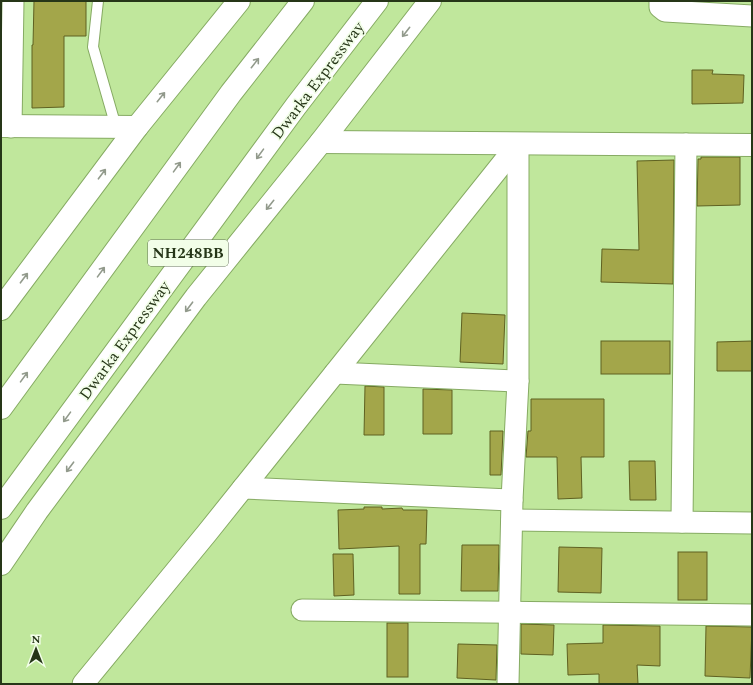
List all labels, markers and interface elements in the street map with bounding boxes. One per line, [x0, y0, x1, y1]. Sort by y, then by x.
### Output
street label: Dwarka Expressway [265, 16, 371, 145]
one-way arrow [402, 26, 410, 37]
one-way arrow [251, 57, 259, 68]
one-way arrow [157, 92, 166, 103]
one-way arrow [256, 149, 264, 160]
one-way arrow [173, 161, 182, 172]
one-way arrow [98, 168, 106, 179]
one-way arrow [266, 200, 275, 211]
road number: NH248BB [148, 240, 228, 266]
one-way arrow [97, 266, 105, 277]
one-way arrow [20, 272, 29, 283]
street label: Dwarka Expressway [73, 275, 177, 405]
one-way arrow [185, 301, 193, 312]
one-way arrow [20, 371, 28, 382]
one-way arrow [63, 412, 71, 423]
one-way arrow [65, 462, 74, 473]
north arrow [16, 629, 56, 669]
text: N [32, 631, 41, 648]

